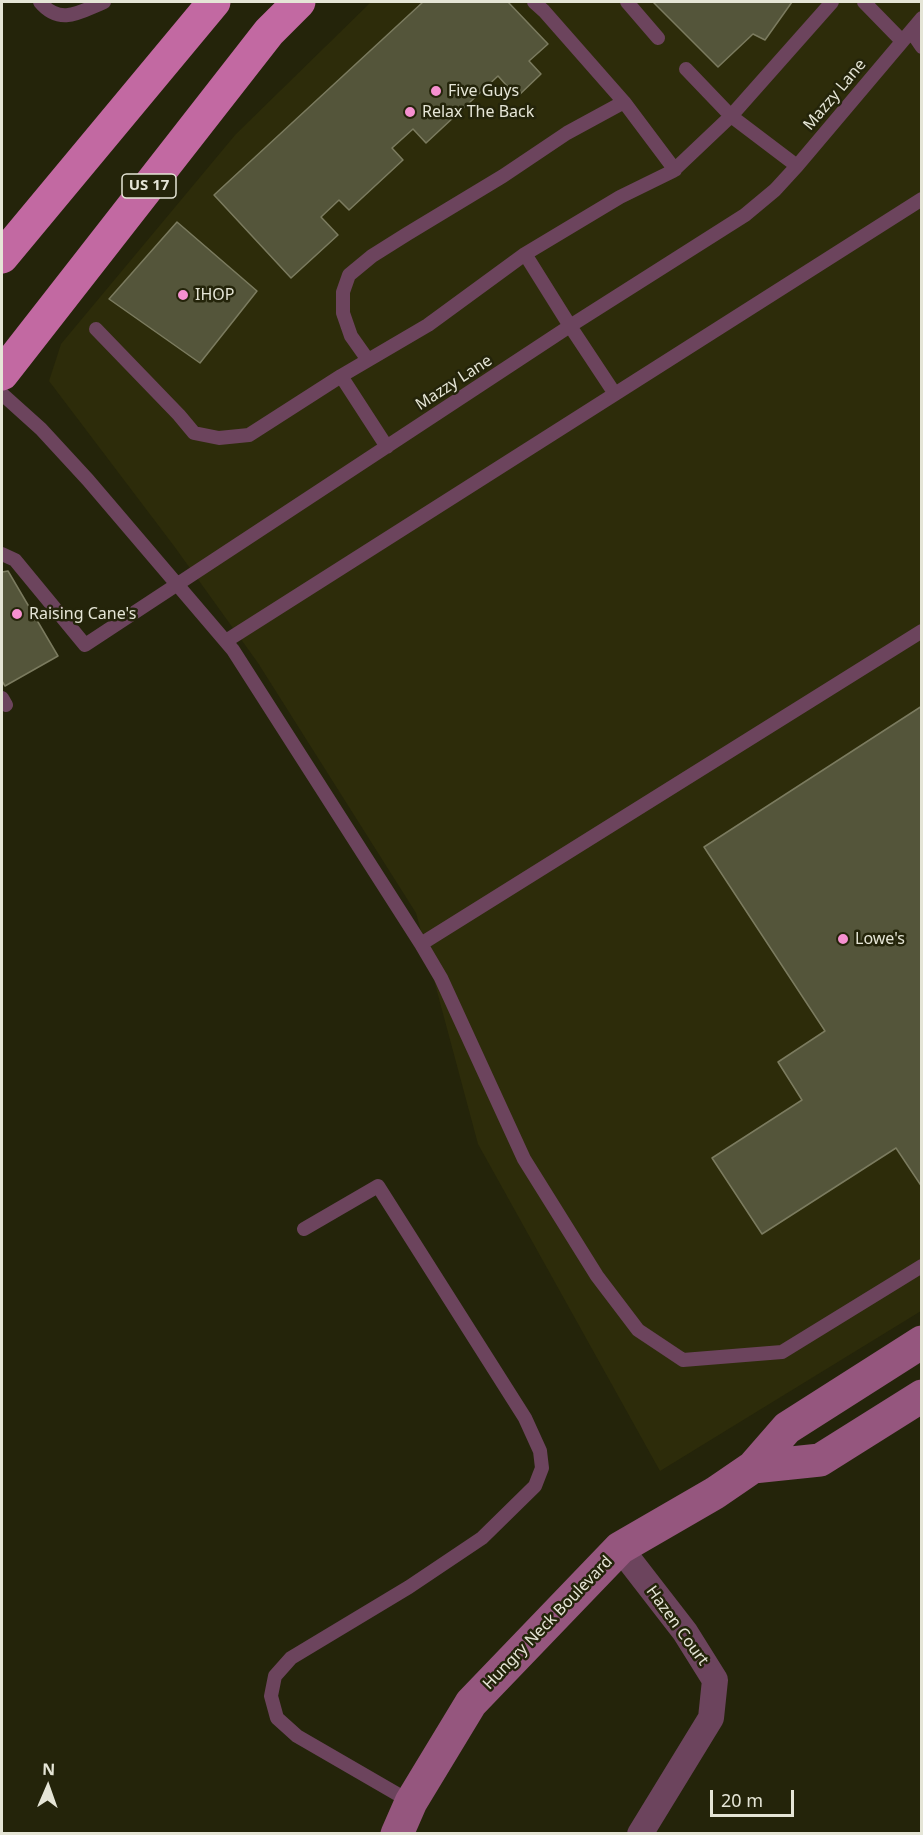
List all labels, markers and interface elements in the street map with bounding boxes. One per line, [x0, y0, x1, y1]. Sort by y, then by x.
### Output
street label: Mazzy Lane [800, 55, 870, 135]
place label: Five Guys [448, 81, 519, 101]
marker: Five Guys [429, 84, 443, 98]
place label: Relax The Back [422, 102, 534, 122]
marker: Relax The Back [403, 105, 417, 119]
road number: US 17 [122, 174, 176, 198]
place label: IHOP [195, 285, 234, 305]
marker: IHOP [176, 288, 190, 302]
street label: Mazzy Lane [412, 351, 496, 415]
place label: Raising Cane's [29, 604, 136, 624]
marker: Raising Cane's [10, 607, 24, 621]
place label: Lowe's [855, 929, 905, 949]
marker: Lowe's [836, 932, 850, 946]
street label: Hungry Neck Boulevard [479, 1552, 617, 1694]
street label: Hazen Court [642, 1583, 712, 1669]
north arrow [18, 1757, 78, 1817]
text: N [42, 1758, 56, 1780]
scale bar [713, 1778, 797, 1816]
text: 20 m [721, 1788, 763, 1812]

